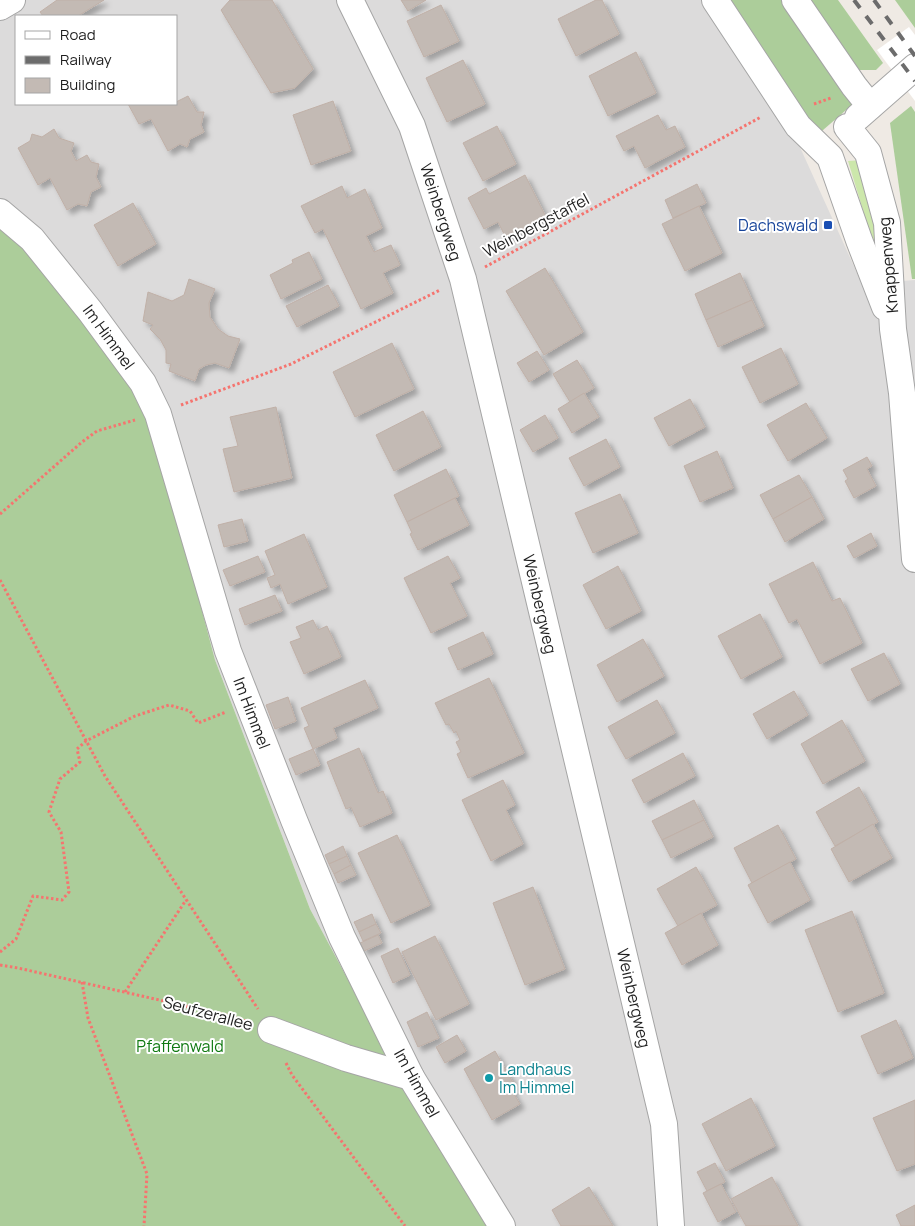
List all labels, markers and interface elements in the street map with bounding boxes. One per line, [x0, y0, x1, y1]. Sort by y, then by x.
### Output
legend [15, 15, 178, 105]
text: Road [60, 24, 96, 45]
text: Railway [60, 49, 112, 70]
text: Building [60, 74, 115, 95]
street label: Weinbergweg [415, 161, 467, 263]
street label: Weinbergstaffel [479, 188, 593, 262]
place label: Dachswald [738, 214, 818, 236]
street label: Knappenweg [873, 216, 903, 314]
marker: Dachswald [822, 219, 834, 231]
street label: Im Himmel [78, 300, 140, 374]
street label: Weinbergweg [518, 552, 562, 656]
street label: Im Himmel [228, 674, 276, 752]
street label: Weinbergweg [612, 946, 656, 1050]
street label: Seufzerallee [161, 990, 255, 1036]
park label: Pfaffenwald [136, 1035, 224, 1057]
street label: Im Himmel [389, 1045, 445, 1121]
place label: Landhaus Im Himmel [499, 1058, 574, 1098]
marker: Landhaus Im Himmel [483, 1072, 495, 1084]

